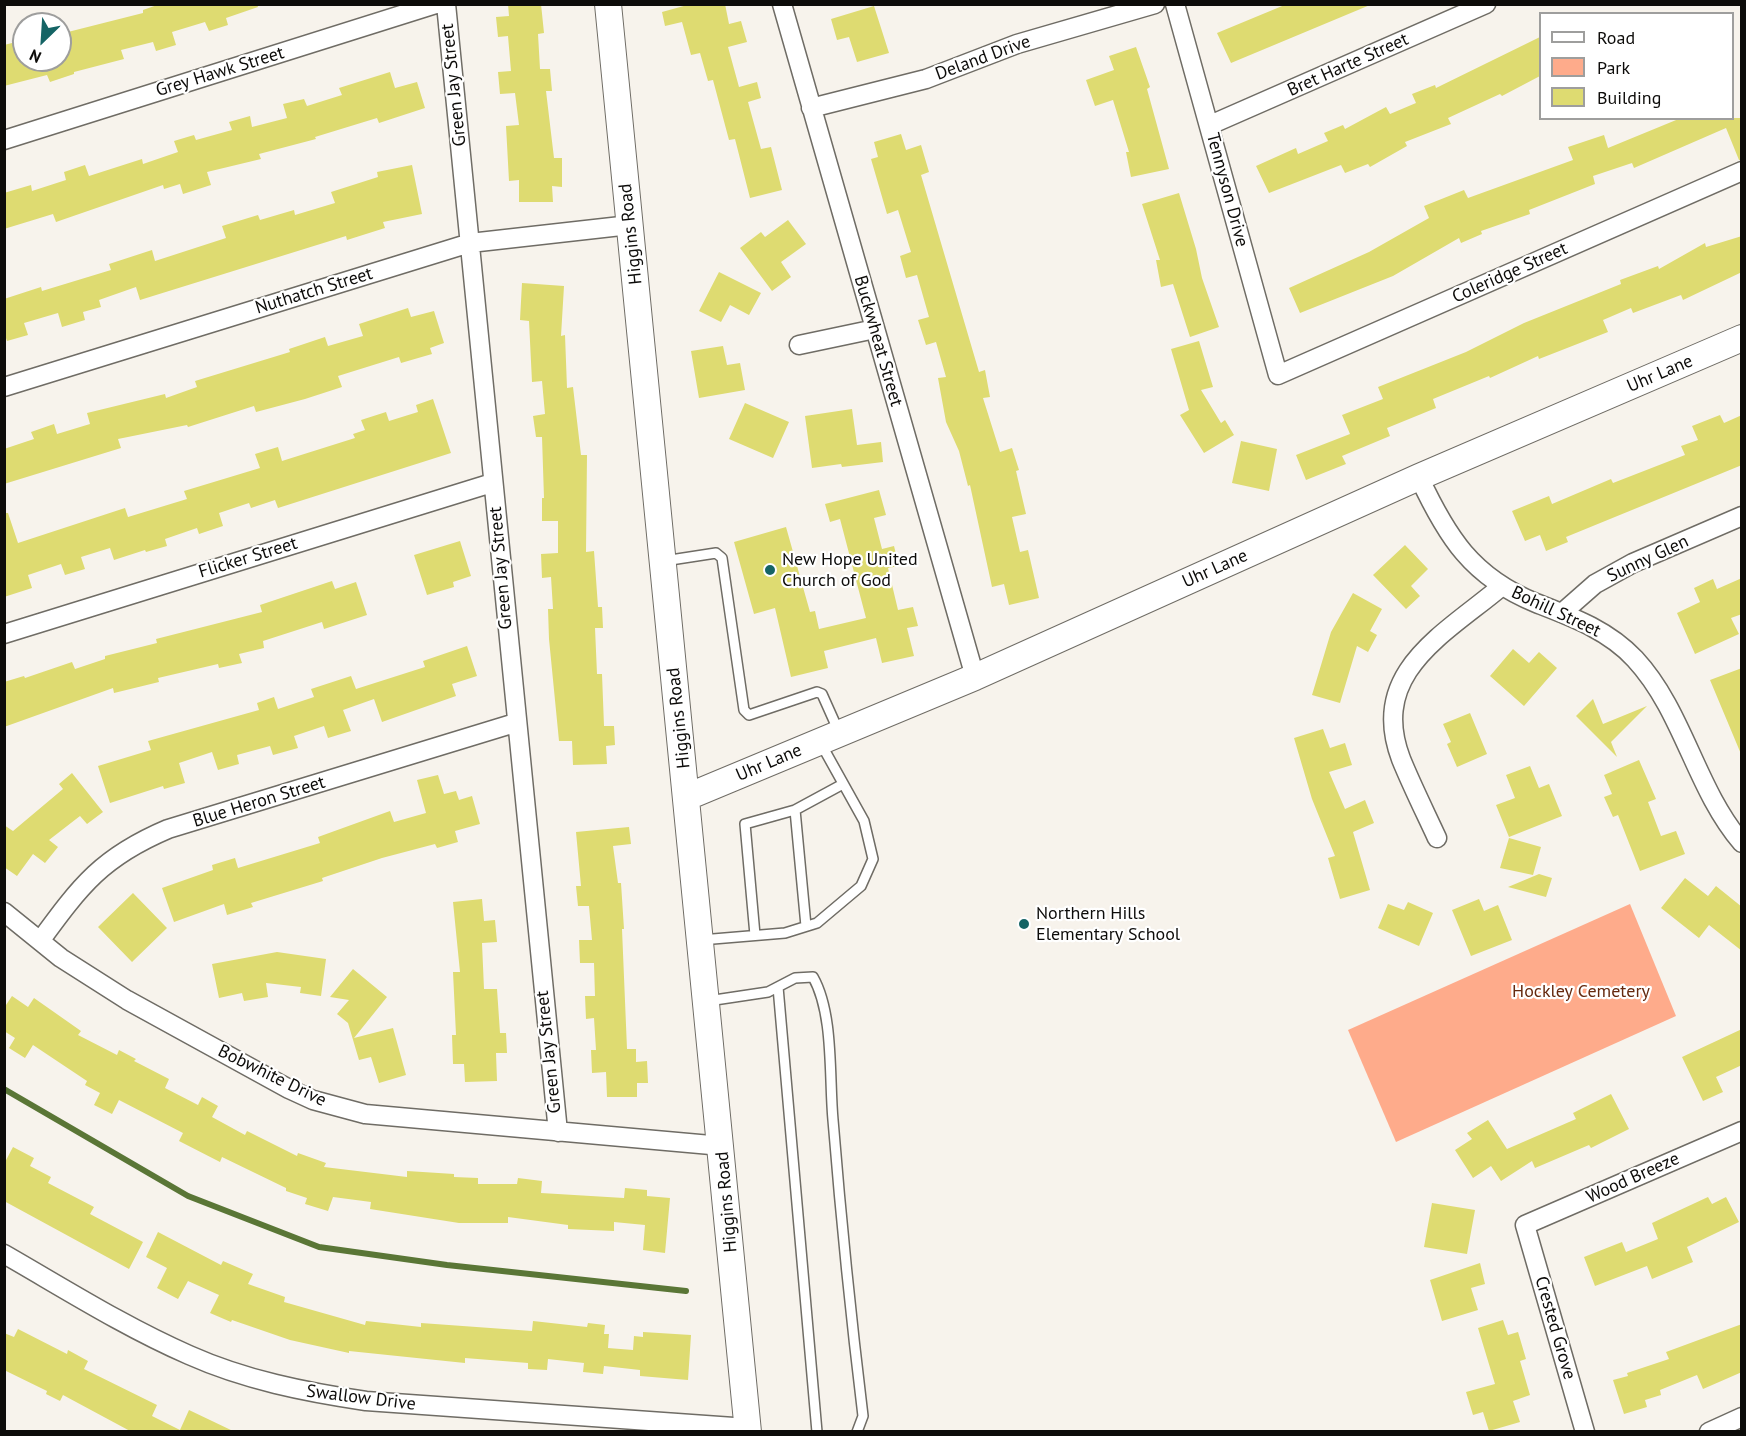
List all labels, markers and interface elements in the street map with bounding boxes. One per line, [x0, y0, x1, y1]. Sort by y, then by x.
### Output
north arrow [12, 12, 72, 72]
legend [1539, 12, 1734, 120]
street label: Green Jay Street [437, 23, 471, 147]
text: Road [1597, 26, 1635, 49]
street label: Bret Harte Street [1284, 29, 1412, 101]
street label: Deland Drive [932, 31, 1034, 85]
street label: Grey Hawk Street [153, 42, 287, 102]
text: N [26, 45, 44, 68]
text: Park [1597, 56, 1630, 79]
text: Building [1597, 86, 1661, 109]
street label: Tennyson Drive [1201, 131, 1253, 249]
street label: Higgins Road [615, 182, 647, 286]
street label: Coleridge Street [1449, 238, 1571, 308]
street label: Nuthatch Street [253, 263, 375, 319]
street label: Buckwheat Street [849, 273, 907, 409]
street label: Uhr Lane [1624, 351, 1696, 397]
street label: Green Jay Street [485, 506, 517, 630]
street label: Sunny Glen [1604, 531, 1692, 587]
street label: Flicker Street [196, 533, 300, 583]
street label: Uhr Lane [1179, 545, 1251, 593]
place label: New Hope United Church of God [782, 549, 918, 592]
marker: New Hope United Church of God [763, 563, 777, 577]
street label: Bohill Street [1508, 582, 1604, 642]
street label: Higgins Road [663, 666, 695, 770]
street label: Uhr Lane [733, 740, 805, 786]
street label: Blue Heron Street [190, 772, 328, 832]
place label: Northern Hills Elementary School [1036, 903, 1180, 946]
marker: Northern Hills Elementary School [1017, 917, 1031, 931]
park label: Hockley Cemetery [1512, 981, 1650, 1003]
street label: Green Jay Street [532, 990, 566, 1114]
street label: Bobwhite Drive [214, 1040, 330, 1112]
street label: Wood Breeze [1583, 1148, 1683, 1208]
street label: Higgins Road [712, 1151, 742, 1253]
street label: Crested Grove [1530, 1274, 1580, 1382]
street label: Swallow Drive [305, 1381, 417, 1415]

